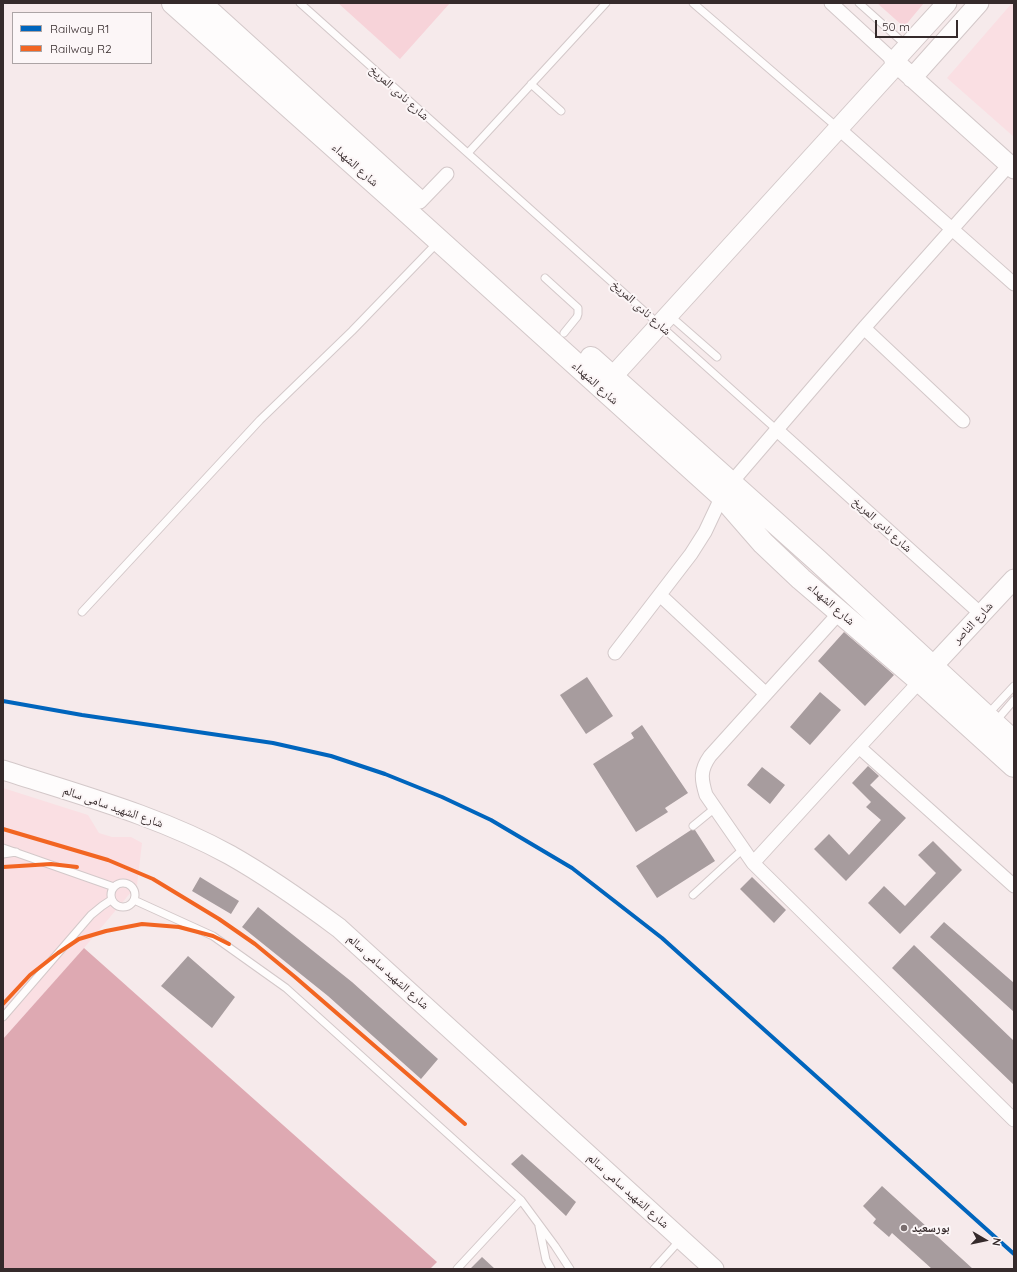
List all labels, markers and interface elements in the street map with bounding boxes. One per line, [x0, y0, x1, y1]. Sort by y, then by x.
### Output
legend [12, 12, 152, 64]
scale bar [877, 12, 960, 38]
text: 50 m [882, 19, 910, 34]
text: Railway R1 [50, 21, 109, 36]
text: Railway R2 [50, 41, 112, 56]
street label: شارع نادى المريخ [366, 62, 432, 124]
street label: شارع الشهداء [329, 140, 381, 190]
street label: شارع نادى المريخ [608, 277, 674, 339]
street label: شارع الشهداء [569, 358, 621, 408]
street label: شارع نادى المريخ [849, 494, 915, 556]
street label: شارع الشهداء [804, 580, 858, 628]
street label: شارع الناصر [950, 599, 996, 647]
street label: شارع الشهيد سامى سالم [61, 783, 165, 831]
street label: شارع الشهيد سامى سالم [344, 932, 432, 1012]
street label: شارع الشهيد سامى سالم [584, 1151, 672, 1231]
north arrow [965, 1220, 1005, 1260]
place label: بورسعيد [912, 1221, 950, 1235]
marker: بورسعيد [899, 1223, 909, 1233]
text: N [989, 1237, 1004, 1247]

